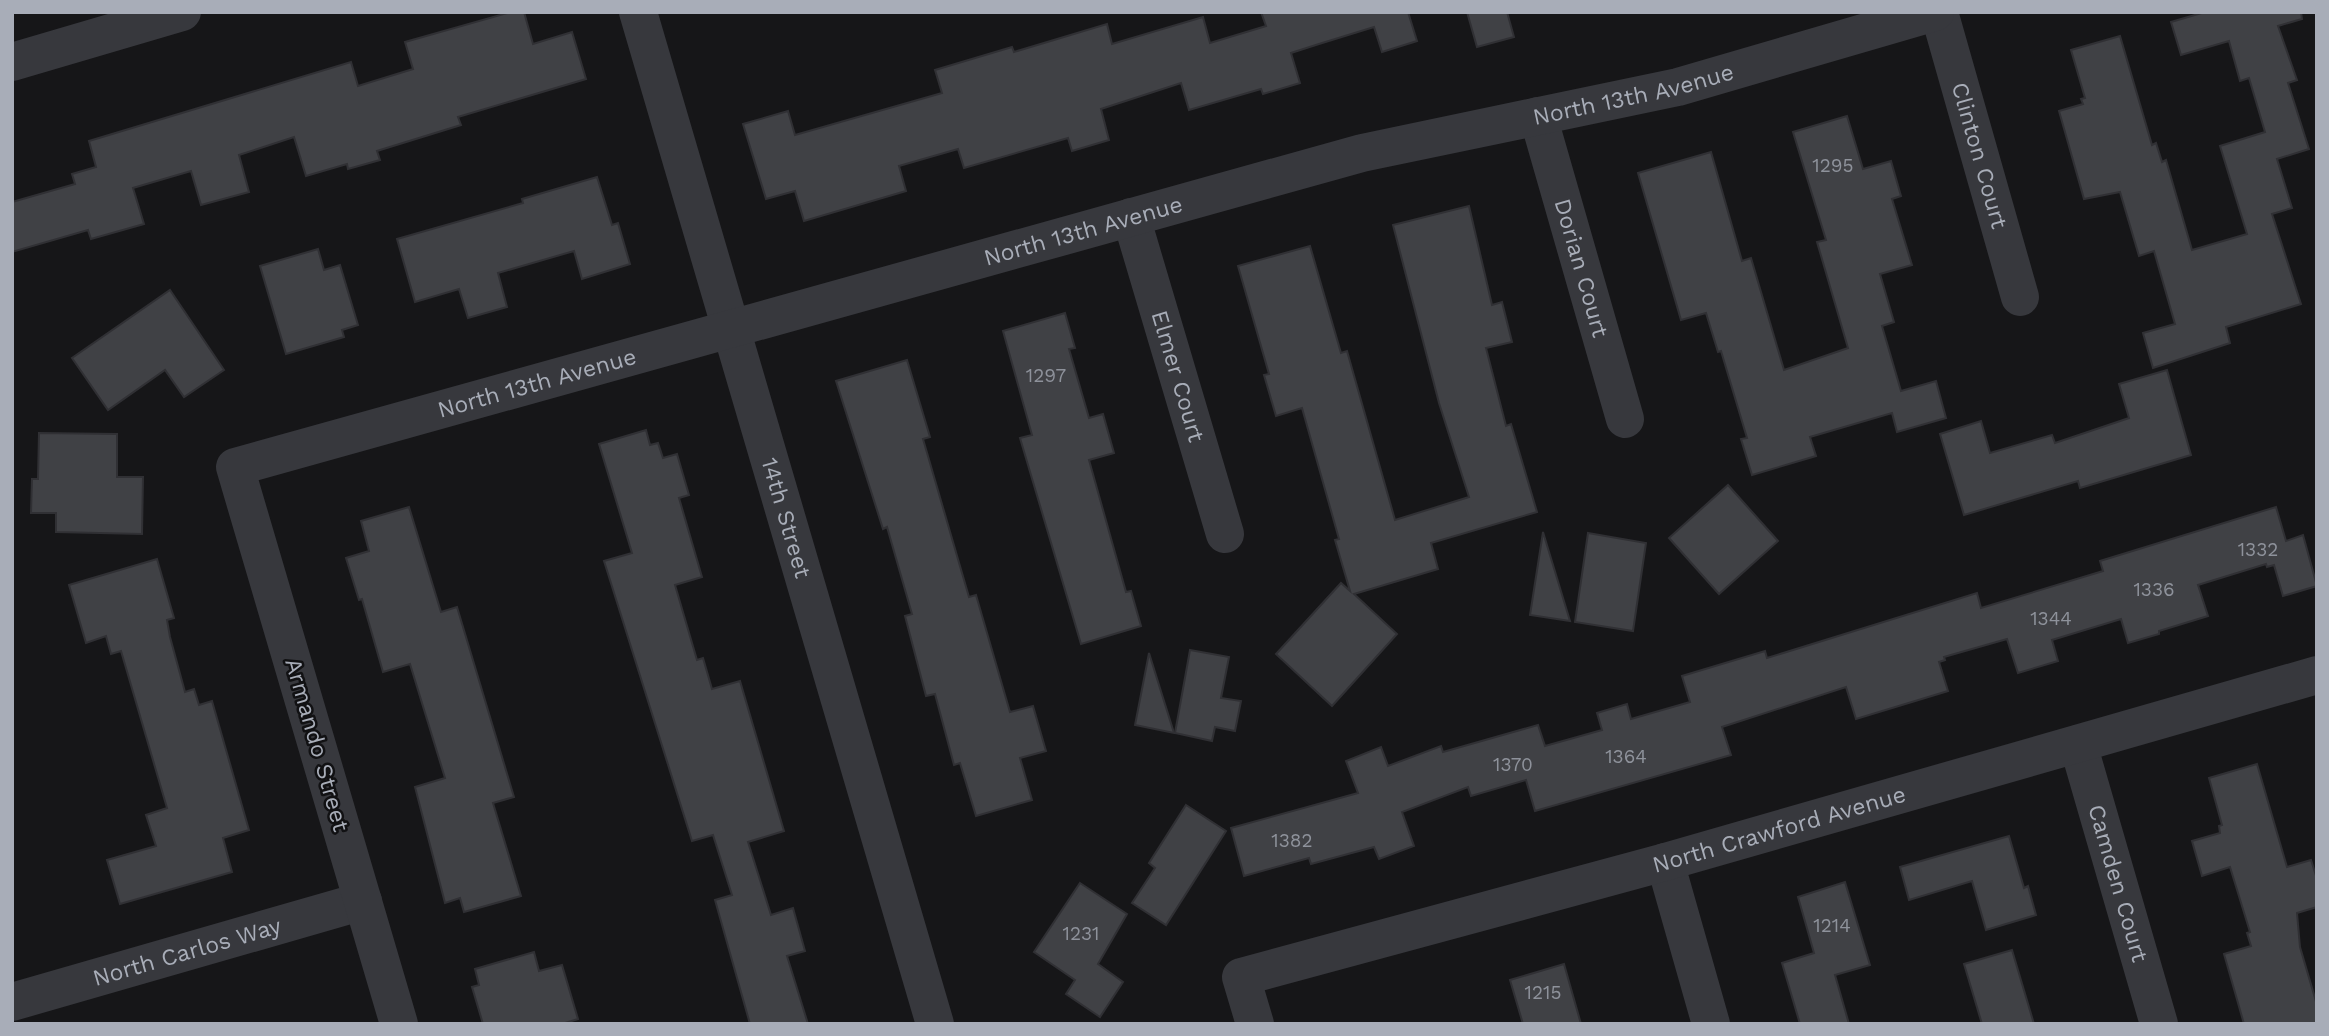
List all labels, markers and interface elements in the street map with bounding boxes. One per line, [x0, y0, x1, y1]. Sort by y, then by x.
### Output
street label: North 13th Avenue [1530, 58, 1737, 130]
street label: Clinton Court [1946, 79, 2013, 232]
house number: 1295 [1812, 154, 1854, 177]
street label: North 13th Avenue [981, 190, 1185, 271]
street label: Dorian Court [1549, 195, 1614, 341]
street label: Elmer Court [1146, 307, 1211, 445]
street label: North 13th Avenue [434, 342, 639, 423]
house number: 1297 [1026, 364, 1066, 387]
street label: 14th Street [756, 454, 817, 581]
house number: 1332 [2238, 538, 2278, 561]
house number: 1336 [2133, 578, 2175, 601]
house number: 1344 [2030, 607, 2072, 630]
street label: Armando Street [279, 655, 355, 835]
house number: 1364 [1605, 745, 1647, 768]
house number: 1370 [1493, 753, 1533, 776]
street label: North Crawford Avenue [1649, 780, 1909, 878]
street label: Camden Court [2083, 801, 2154, 966]
house number: 1382 [1271, 829, 1313, 852]
street label: North Carlos Way [90, 912, 284, 992]
house number: 1214 [1813, 914, 1851, 937]
house number: 1231 [1063, 922, 1099, 945]
house number: 1215 [1525, 981, 1561, 1004]

